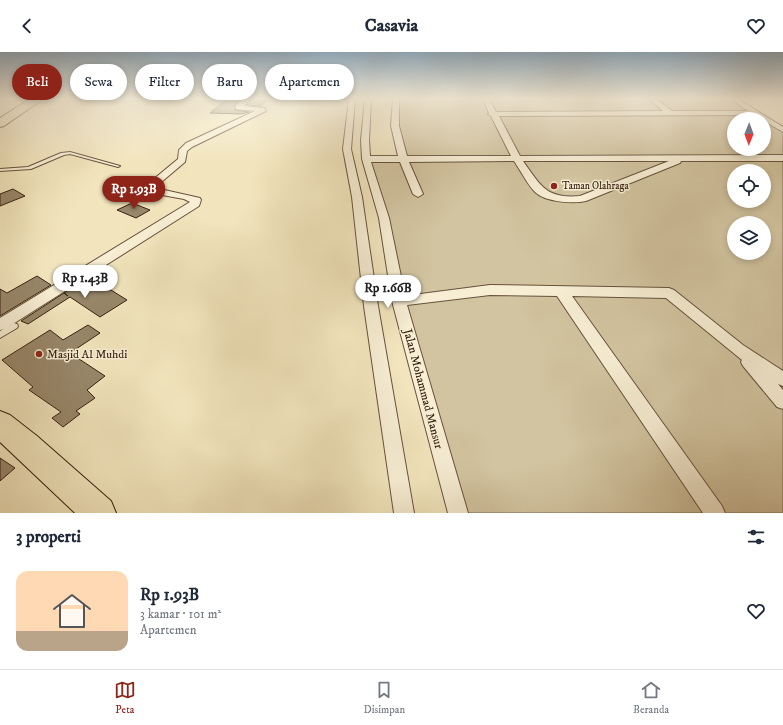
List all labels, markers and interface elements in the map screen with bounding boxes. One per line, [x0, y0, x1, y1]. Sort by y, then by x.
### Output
icon: back [16, 15, 38, 37]
text: Casavia [365, 15, 418, 37]
icon: heart [745, 15, 767, 37]
chip: Beli [12, 64, 62, 100]
chip: Sewa [70, 64, 127, 100]
chip: Filter [135, 64, 194, 100]
chip: Baru [202, 64, 257, 100]
chip: Apartemen [265, 64, 354, 100]
north arrow [727, 112, 771, 156]
map controls [727, 112, 771, 260]
button: locate [727, 164, 771, 208]
pin: Rp 1.93B [93, 176, 175, 210]
place label: Taman Olahraga [562, 180, 629, 192]
text: Rp 1.93B [111, 181, 157, 197]
marker: Taman Olahraga [549, 181, 559, 191]
button: layers [727, 216, 771, 260]
pin: Rp 1.43B [44, 265, 126, 299]
text: Rp 1.43B [62, 270, 108, 286]
pin: Rp 1.66B [347, 275, 429, 309]
text: Rp 1.66B [364, 280, 412, 296]
street label: Jalan Mohammad Mansur [400, 326, 446, 451]
place label: Masjid Al Muhdi [47, 347, 127, 362]
marker: Masjid Al Muhdi [34, 349, 44, 359]
text: 3 properti [16, 526, 81, 548]
icon: filters [745, 526, 767, 548]
text: Rp 1.93B [140, 584, 199, 606]
icon: home [48, 587, 96, 635]
icon: heart [745, 600, 767, 622]
text: 3 kamar · 101 m² [140, 606, 221, 622]
text: Apartemen [140, 622, 197, 638]
tab: Peta [114, 679, 136, 717]
tab: Disimpan [364, 679, 405, 717]
tab: Beranda [633, 679, 669, 717]

